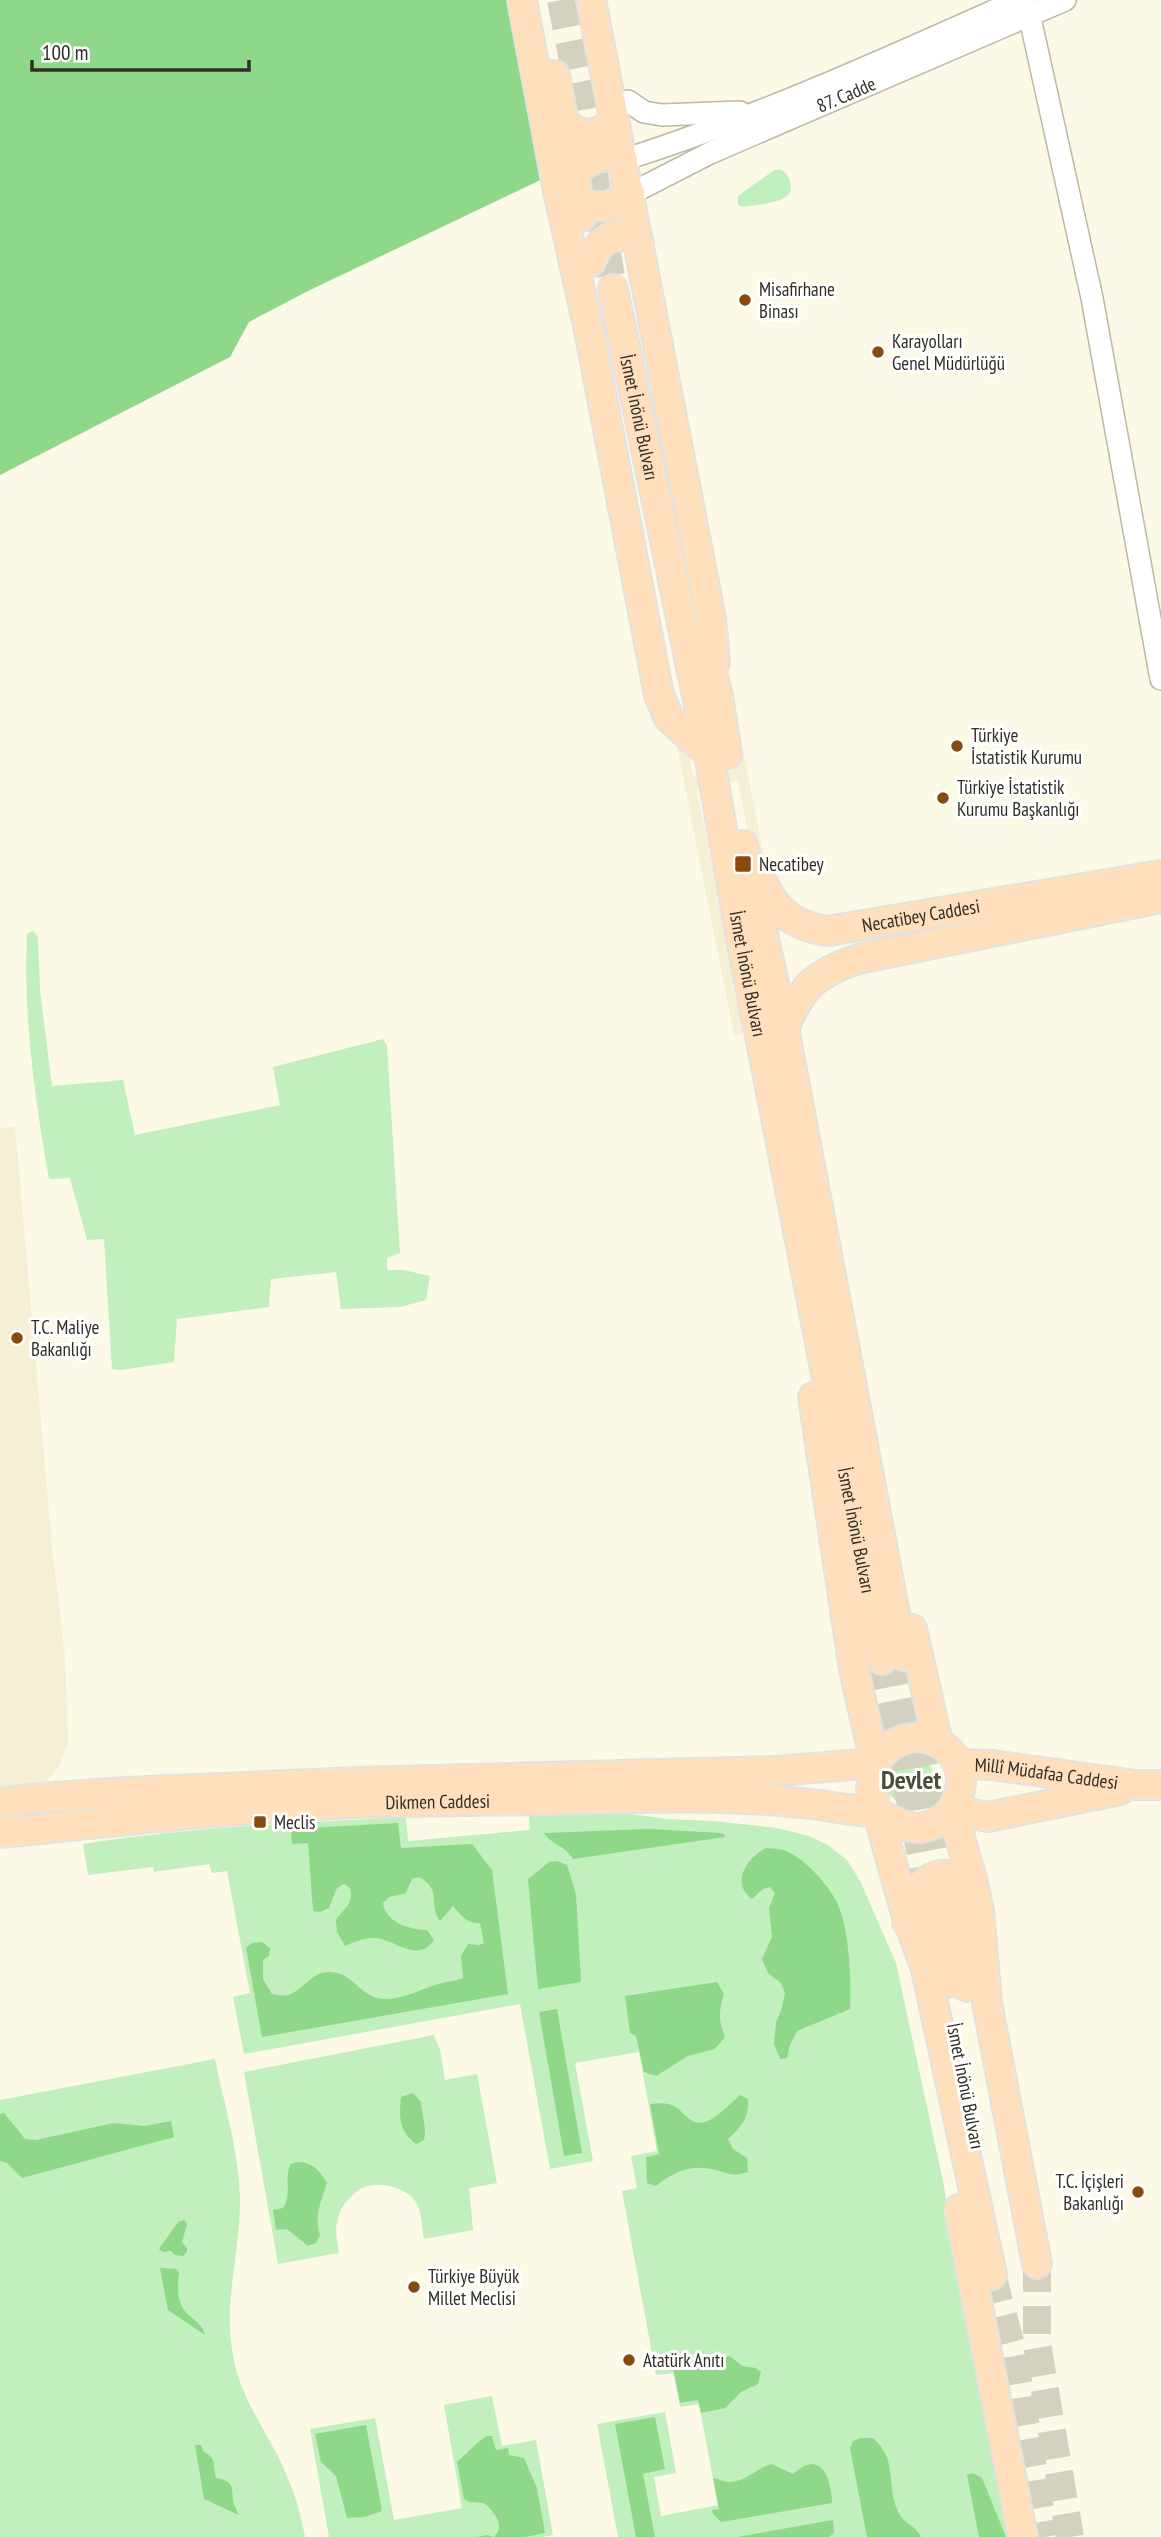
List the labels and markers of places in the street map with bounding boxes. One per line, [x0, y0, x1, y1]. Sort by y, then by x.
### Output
place label: Misafirhane Binası [759, 277, 835, 323]
marker: Misafirhane Binası [737, 292, 753, 308]
place label: Karayolları Genel Müdürlüğü [892, 329, 1005, 375]
marker: Karayolları Genel Müdürlüğü [870, 344, 886, 360]
place label: Türkiye İstatistik Kurumu [971, 723, 1082, 769]
marker: Türkiye İstatistik Kurumu [949, 738, 965, 754]
place label: Türkiye İstatistik Kurumu Başkanlığı [957, 775, 1079, 821]
marker: Türkiye İstatistik Kurumu Başkanlığı [935, 790, 951, 806]
place label: Necatibey [759, 852, 824, 876]
marker: Necatibey [733, 854, 753, 874]
place label: T.C. Maliye Bakanlığı [31, 1315, 100, 1361]
marker: T.C. Maliye Bakanlığı [9, 1330, 25, 1346]
place label: Meclis [274, 1810, 316, 1834]
marker: Meclis [252, 1814, 268, 1830]
place label: T.C. İçişleri Bakanlığı [1056, 2169, 1124, 2215]
marker: T.C. İçişleri Bakanlığı [1130, 2184, 1146, 2200]
place label: Türkiye Büyük Millet Meclisi [428, 2264, 520, 2310]
marker: Türkiye Büyük Millet Meclisi [406, 2279, 422, 2295]
place label: Atatürk Anıtı [643, 2348, 724, 2372]
marker: Atatürk Anıtı [621, 2352, 637, 2368]

